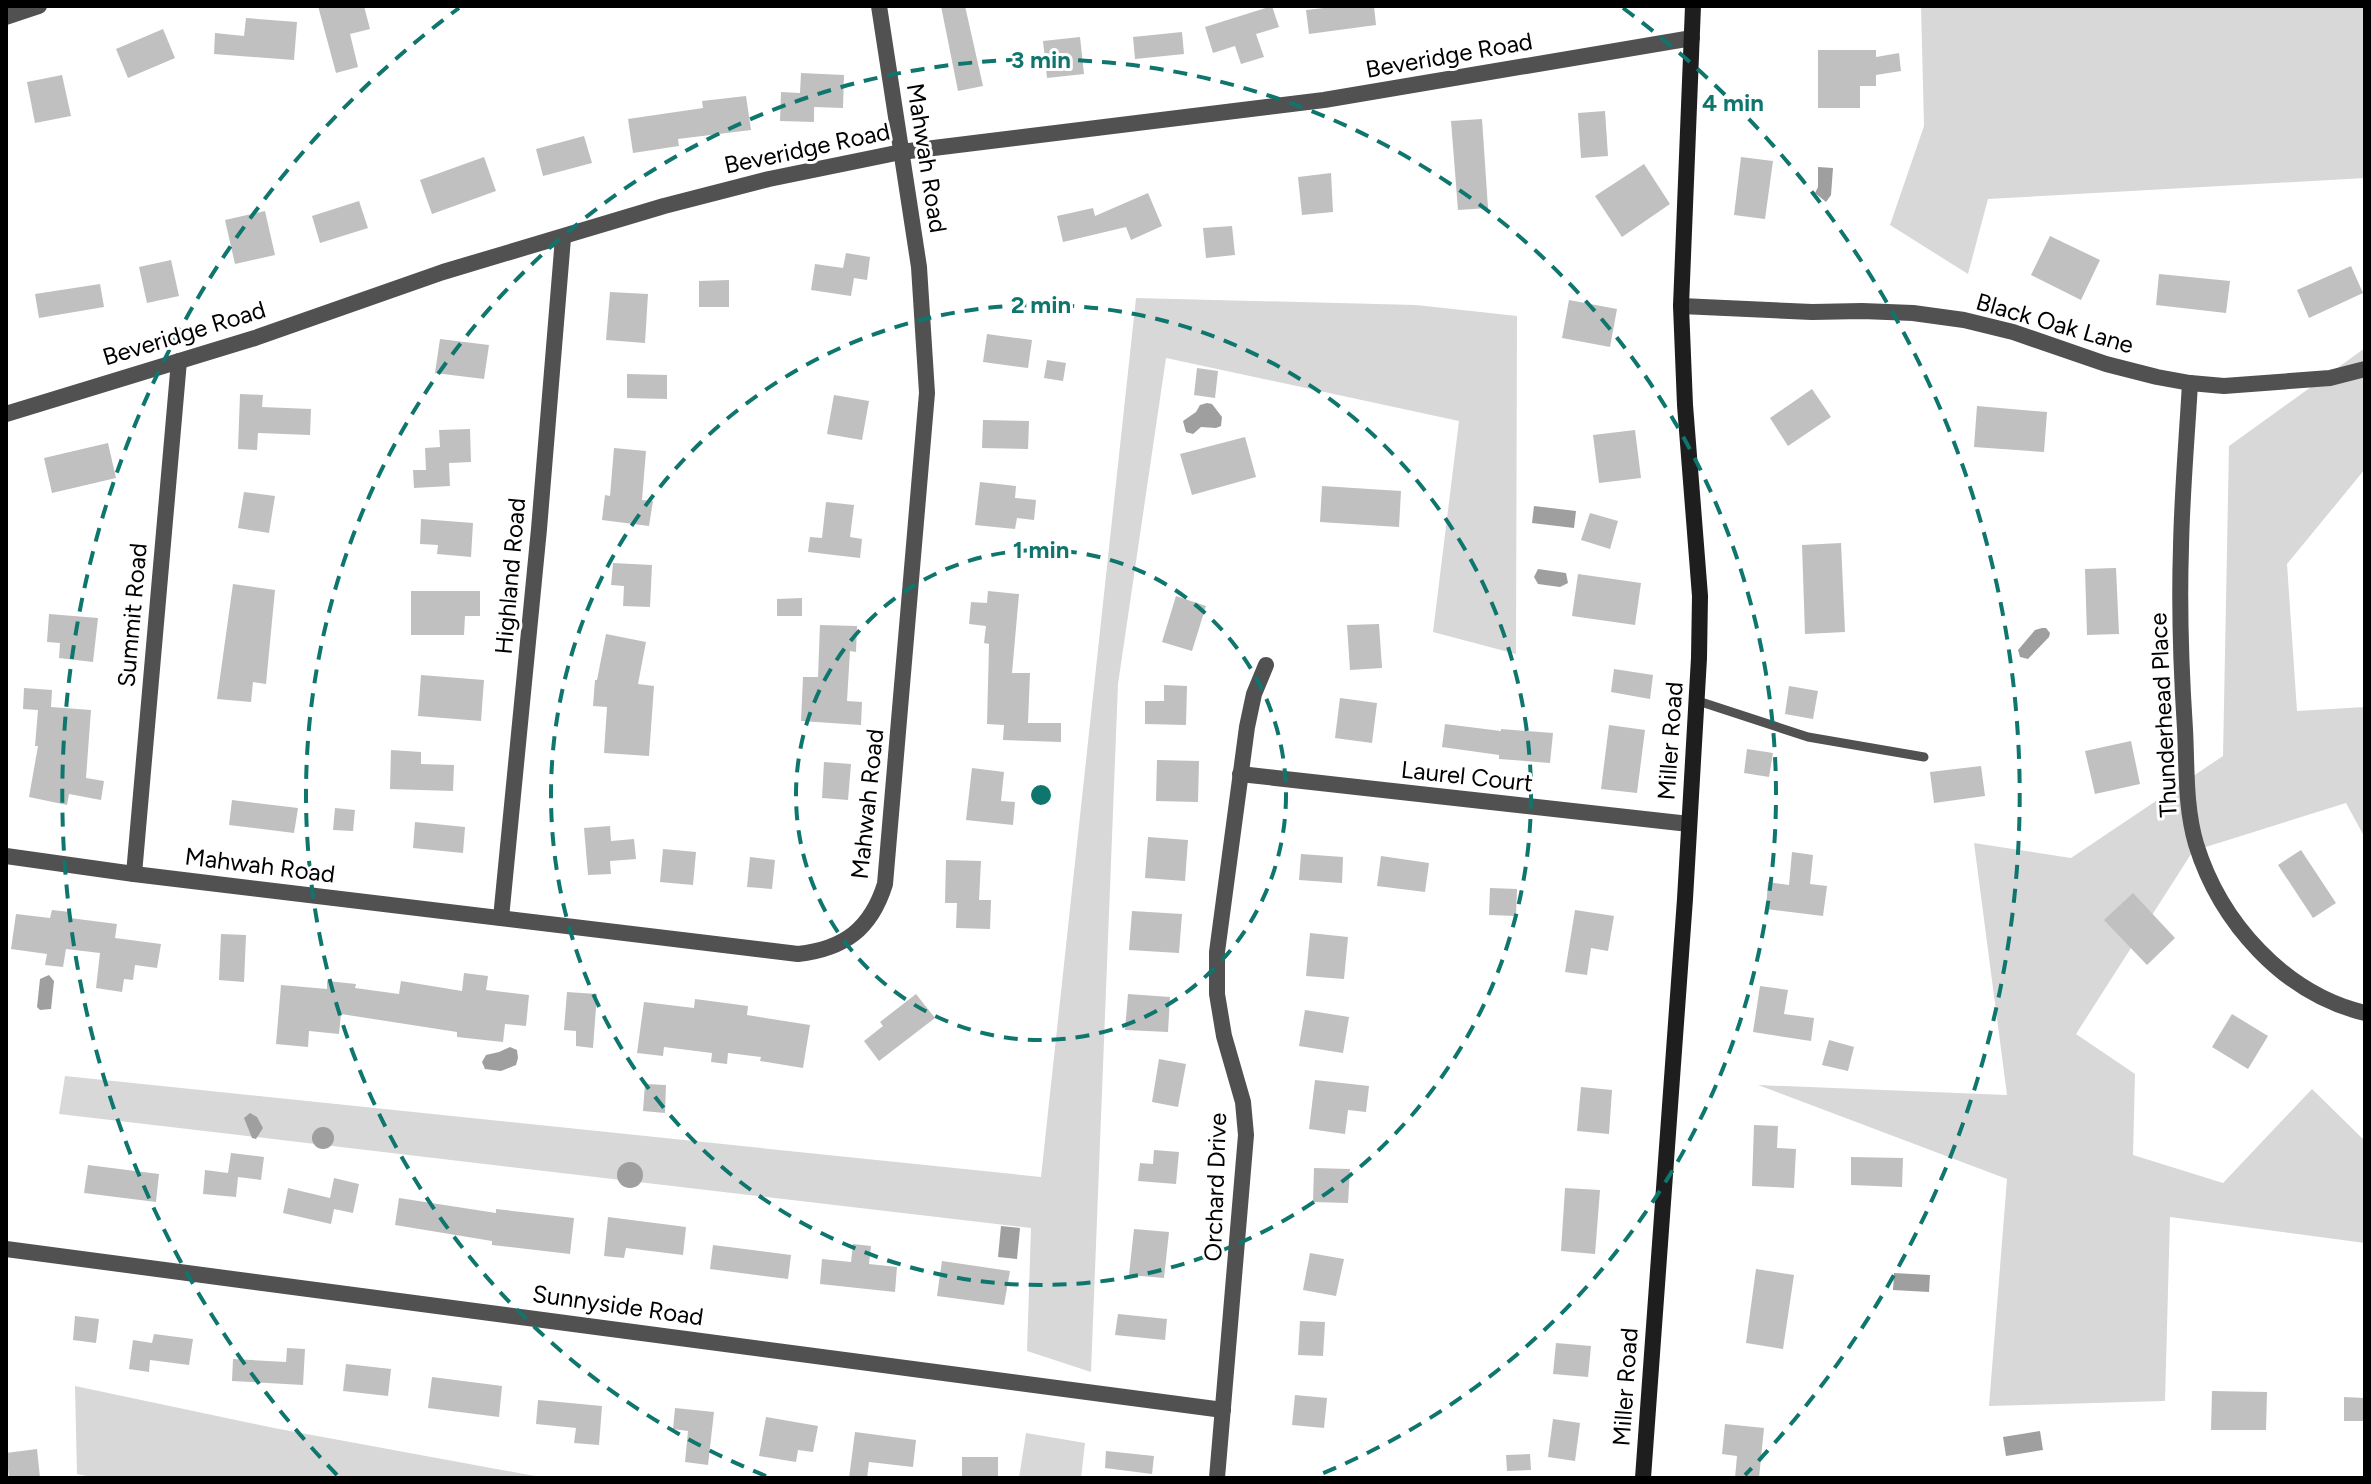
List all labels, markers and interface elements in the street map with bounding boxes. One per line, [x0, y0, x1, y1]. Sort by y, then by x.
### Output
street label: Beveridge Road [1363, 26, 1535, 84]
text: 3 min [1011, 45, 1071, 74]
street label: Mahwah Road [901, 81, 953, 235]
text: 4 min [1702, 88, 1764, 117]
street label: Beveridge Road [721, 116, 893, 180]
street label: Black Oak Lane [1973, 287, 2137, 359]
text: 2 min [1011, 290, 1071, 319]
street label: Beveridge Road [99, 294, 269, 372]
street label: Highland Road [489, 496, 531, 656]
text: 1 min [1013, 535, 1069, 564]
street label: Summit Road [111, 542, 153, 688]
street label: Thunderhead Place [2143, 612, 2183, 818]
street label: Miller Road [1651, 681, 1689, 801]
street label: Mahwah Road [845, 727, 889, 881]
street label: Laurel Court [1400, 755, 1534, 797]
centre of rings [1027, 781, 1055, 809]
street label: Mahwah Road [183, 841, 337, 889]
street label: Orchard Drive [1198, 1112, 1232, 1262]
street label: Sunnyside Road [531, 1279, 705, 1331]
street label: Miller Road [1606, 1327, 1644, 1447]

